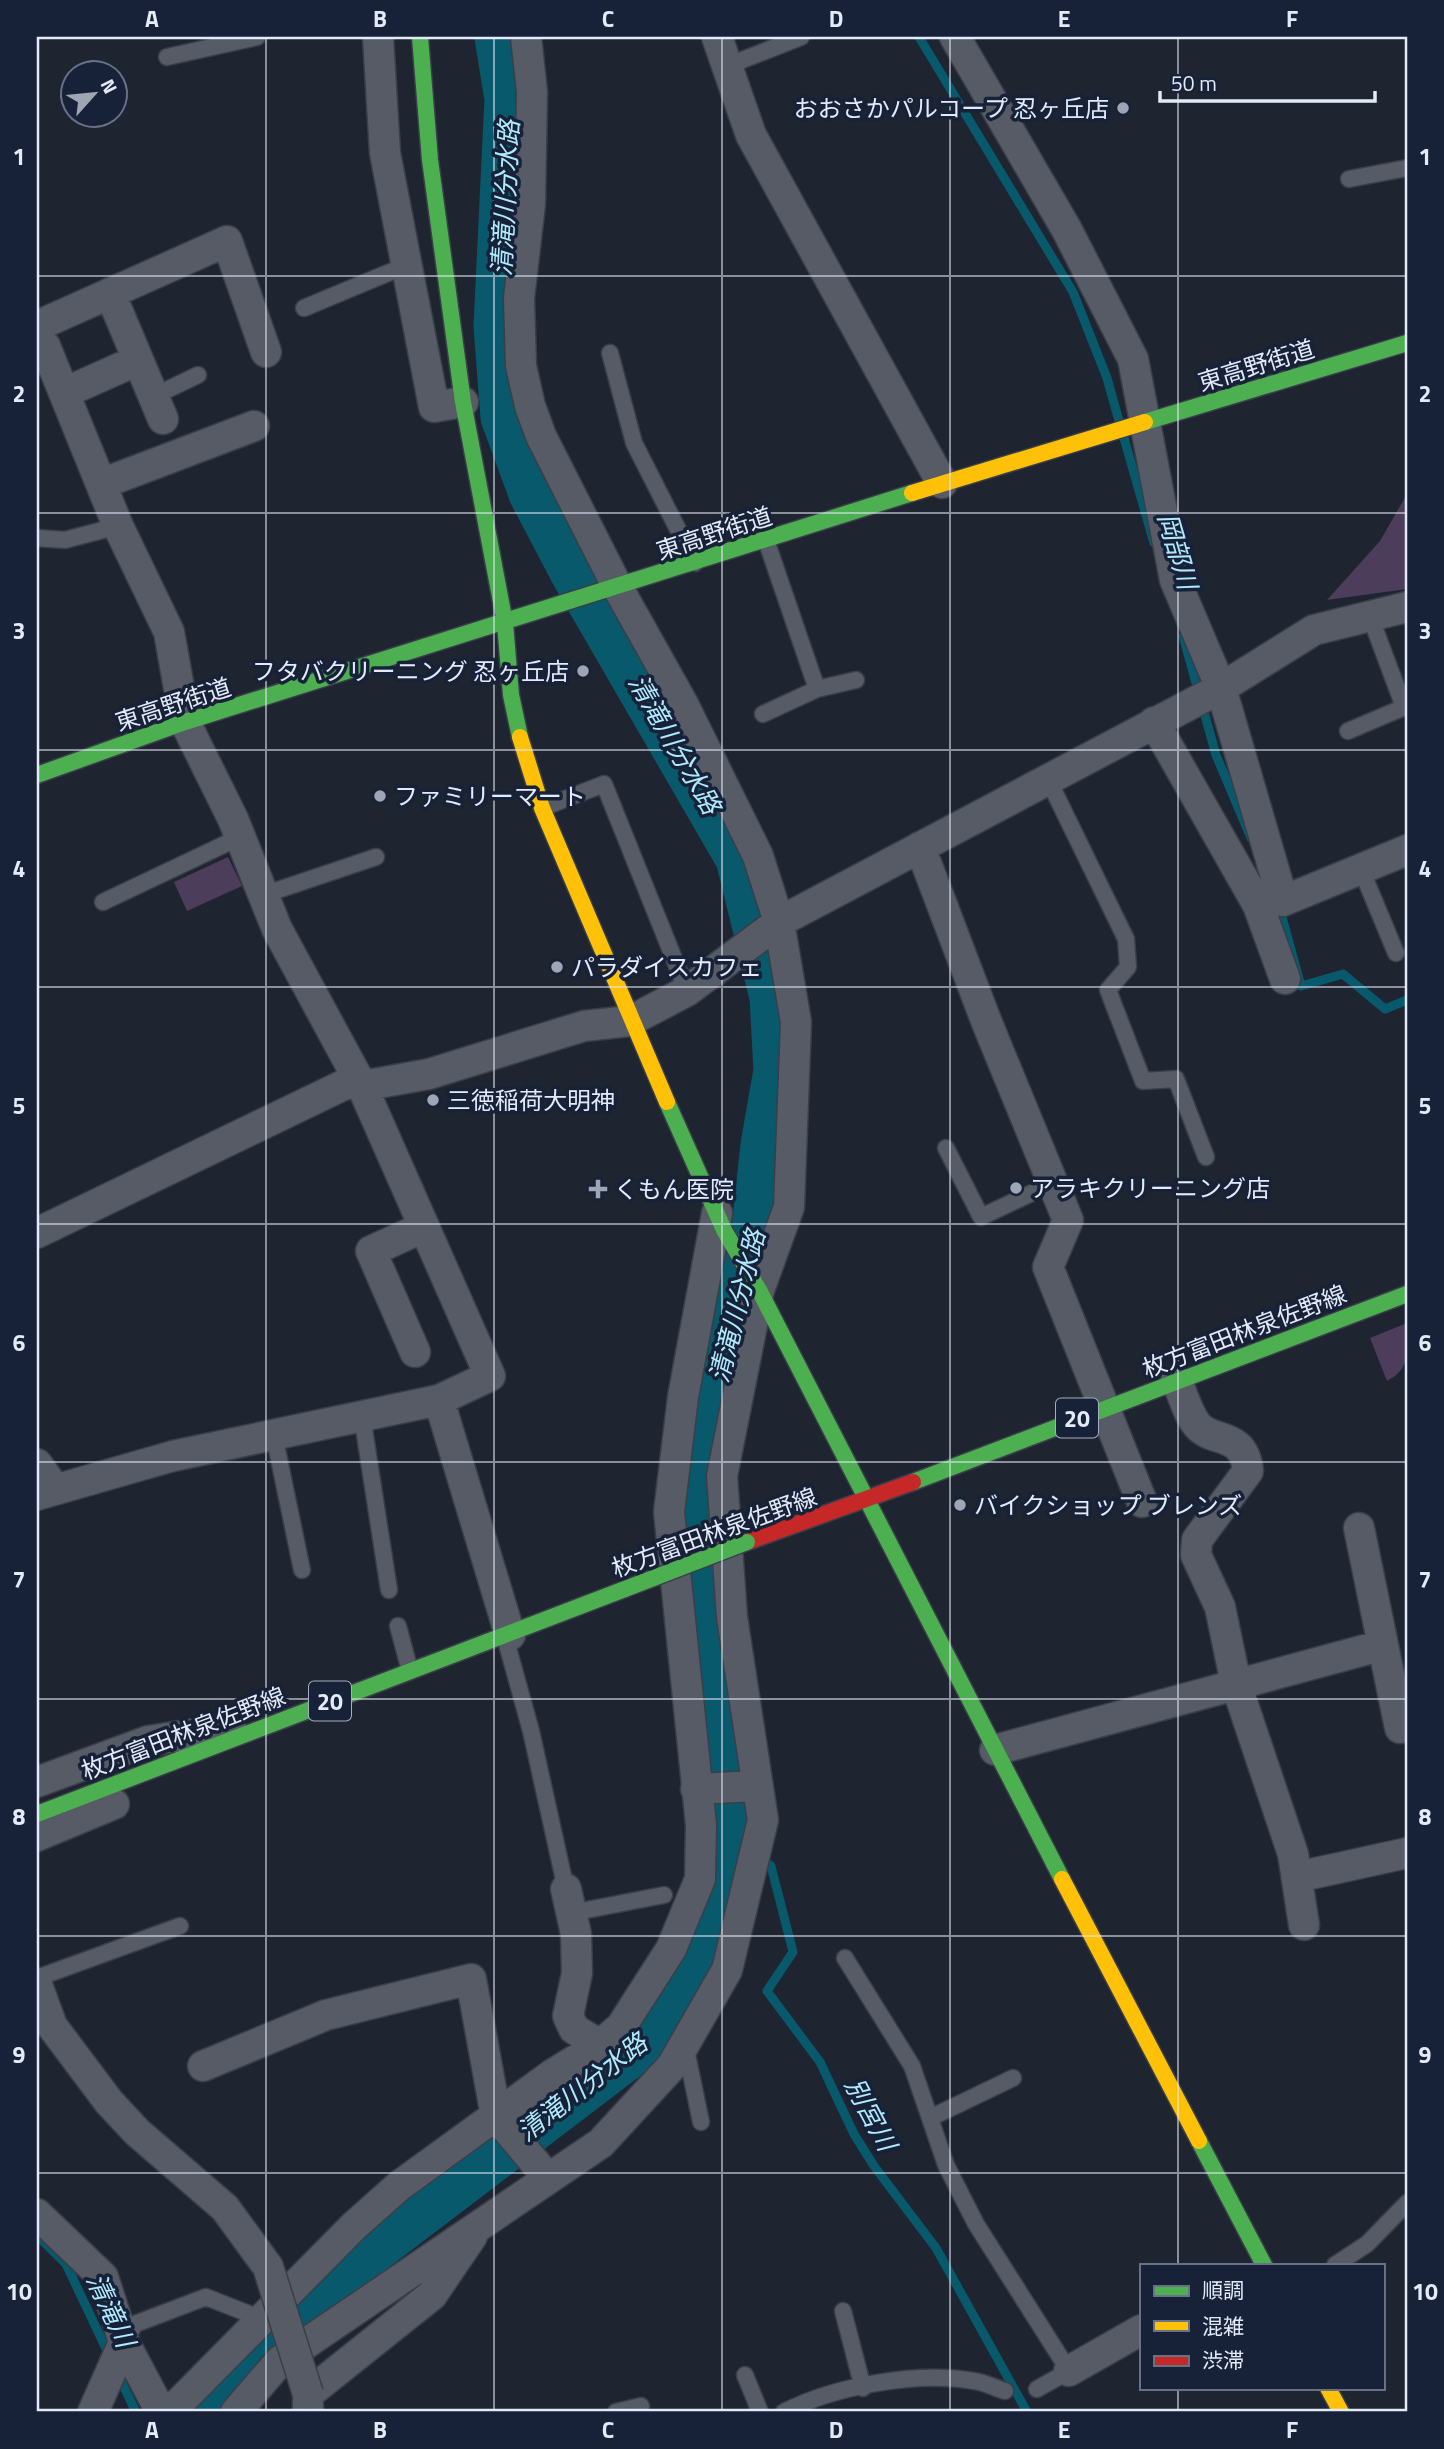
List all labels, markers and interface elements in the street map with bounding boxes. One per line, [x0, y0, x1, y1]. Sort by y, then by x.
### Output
text: A [145, 1, 159, 36]
text: B [373, 1, 387, 36]
text: C [602, 1, 614, 36]
text: D [829, 1, 843, 36]
text: E [1058, 1, 1070, 36]
text: F [1286, 1, 1298, 36]
north arrow [60, 60, 130, 130]
scale bar [1160, 60, 1376, 104]
text: 50 m [1171, 67, 1217, 99]
text: N [94, 74, 126, 99]
place label: おおさかパルコープ 忍ヶ丘店 [794, 90, 1109, 126]
marker: おおさかパルコープ 忍ヶ丘店 [1115, 100, 1131, 116]
water label: 清滝川分水路 [481, 117, 529, 277]
text: 1 [13, 139, 25, 174]
text: 1 [1419, 139, 1431, 174]
street label: 東高野街道 [1193, 330, 1319, 400]
text: 2 [13, 376, 25, 411]
text: 2 [1419, 376, 1431, 411]
street label: 東高野街道 [651, 497, 777, 569]
water label: 岡部川 [1149, 508, 1208, 597]
text: 3 [13, 613, 25, 648]
text: 3 [1419, 613, 1431, 648]
place label: フタバクリーニング 忍ヶ丘店 [252, 653, 569, 689]
marker: フタバクリーニング 忍ヶ丘店 [575, 663, 591, 679]
water label: 清滝川分水路 [619, 667, 732, 823]
street label: 東高野街道 [110, 668, 236, 740]
place label: ファミリーマート [394, 778, 586, 814]
marker: ファミリーマート [372, 788, 388, 804]
text: 4 [13, 851, 25, 886]
text: 4 [1419, 851, 1431, 886]
place label: パラダイスカフェ [571, 949, 762, 985]
marker: パラダイスカフェ [549, 959, 565, 975]
place label: 三徳稲荷大明神 [447, 1082, 615, 1118]
text: 5 [13, 1088, 25, 1123]
text: 5 [1419, 1088, 1431, 1123]
marker: 三徳稲荷大明神 [425, 1092, 441, 1108]
place label: アラキクリーニング店 [1030, 1170, 1270, 1206]
place label: くもん医院 [614, 1171, 734, 1207]
marker: くもん医院 [588, 1179, 608, 1199]
marker: アラキクリーニング店 [1008, 1180, 1024, 1196]
water label: 清滝川分水路 [699, 1224, 775, 1386]
street label: 枚方富田林泉佐野線 [1137, 1275, 1351, 1387]
text: 6 [13, 1325, 26, 1360]
text: 6 [1419, 1325, 1432, 1360]
road number: 20 [1056, 1399, 1098, 1438]
street label: 枚方富田林泉佐野線 [606, 1478, 822, 1586]
place label: バイクショップ ブレンズ [974, 1487, 1242, 1523]
marker: バイクショップ ブレンズ [952, 1497, 968, 1513]
text: 7 [13, 1562, 25, 1597]
text: 7 [1419, 1562, 1431, 1597]
street label: 枚方富田林泉佐野線 [76, 1677, 290, 1789]
road number: 20 [309, 1682, 351, 1720]
text: 8 [13, 1799, 26, 1834]
text: 8 [1419, 1799, 1432, 1834]
water label: 清滝川分水路 [509, 2022, 657, 2150]
text: 9 [13, 2037, 26, 2072]
text: 9 [1419, 2037, 1432, 2072]
water label: 別宮川 [835, 2070, 908, 2160]
legend [1140, 2264, 1384, 2390]
water label: 清滝川 [77, 2266, 146, 2356]
text: 10 [6, 2274, 32, 2309]
text: 順調 [1202, 2274, 1244, 2306]
text: 10 [1412, 2274, 1438, 2309]
text: 混雑 [1202, 2310, 1244, 2342]
text: 渋滞 [1202, 2344, 1244, 2376]
text: A [145, 2412, 159, 2447]
text: B [373, 2412, 387, 2447]
text: C [602, 2412, 614, 2447]
text: D [829, 2412, 843, 2447]
text: E [1058, 2412, 1070, 2447]
text: F [1286, 2412, 1298, 2447]

